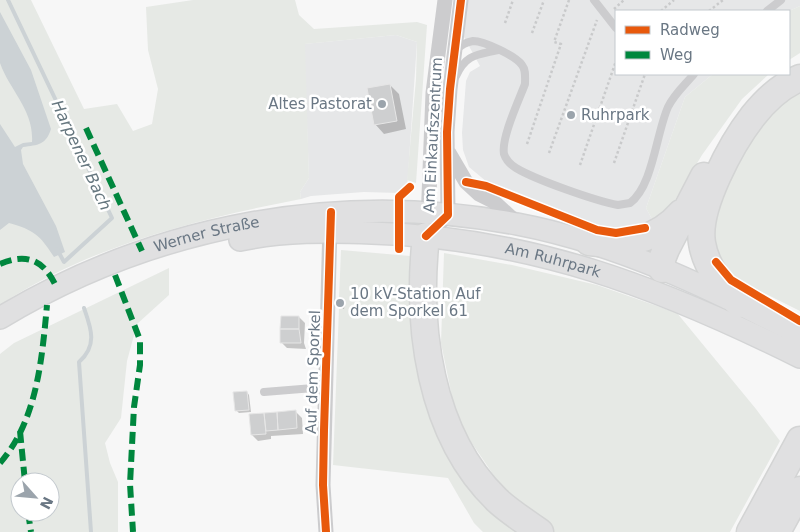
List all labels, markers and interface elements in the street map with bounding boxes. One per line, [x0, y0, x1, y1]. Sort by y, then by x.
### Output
legend [615, 10, 790, 75]
text: Radweg [660, 21, 720, 39]
text: Weg [660, 46, 693, 64]
street label: Am Einkaufszentrum [420, 57, 446, 213]
place label: Altes Pastorat [268, 95, 372, 113]
water label: Harpener Bach [48, 97, 115, 214]
marker: Altes Pastorat [376, 98, 388, 110]
place label: Ruhrpark [581, 106, 650, 124]
marker: Ruhrpark [565, 109, 577, 121]
street label: Werner Straße [151, 213, 261, 256]
street label: Am Ruhrpark [504, 239, 603, 282]
place label: 10 kV-Station Auf dem Sporkel 61 [350, 285, 481, 320]
marker: 10 kV-Station Auf dem Sporkel 61 [334, 297, 346, 309]
street label: Auf dem Sporkel [302, 310, 324, 434]
north arrow [10, 472, 60, 522]
text: N [37, 494, 56, 512]

